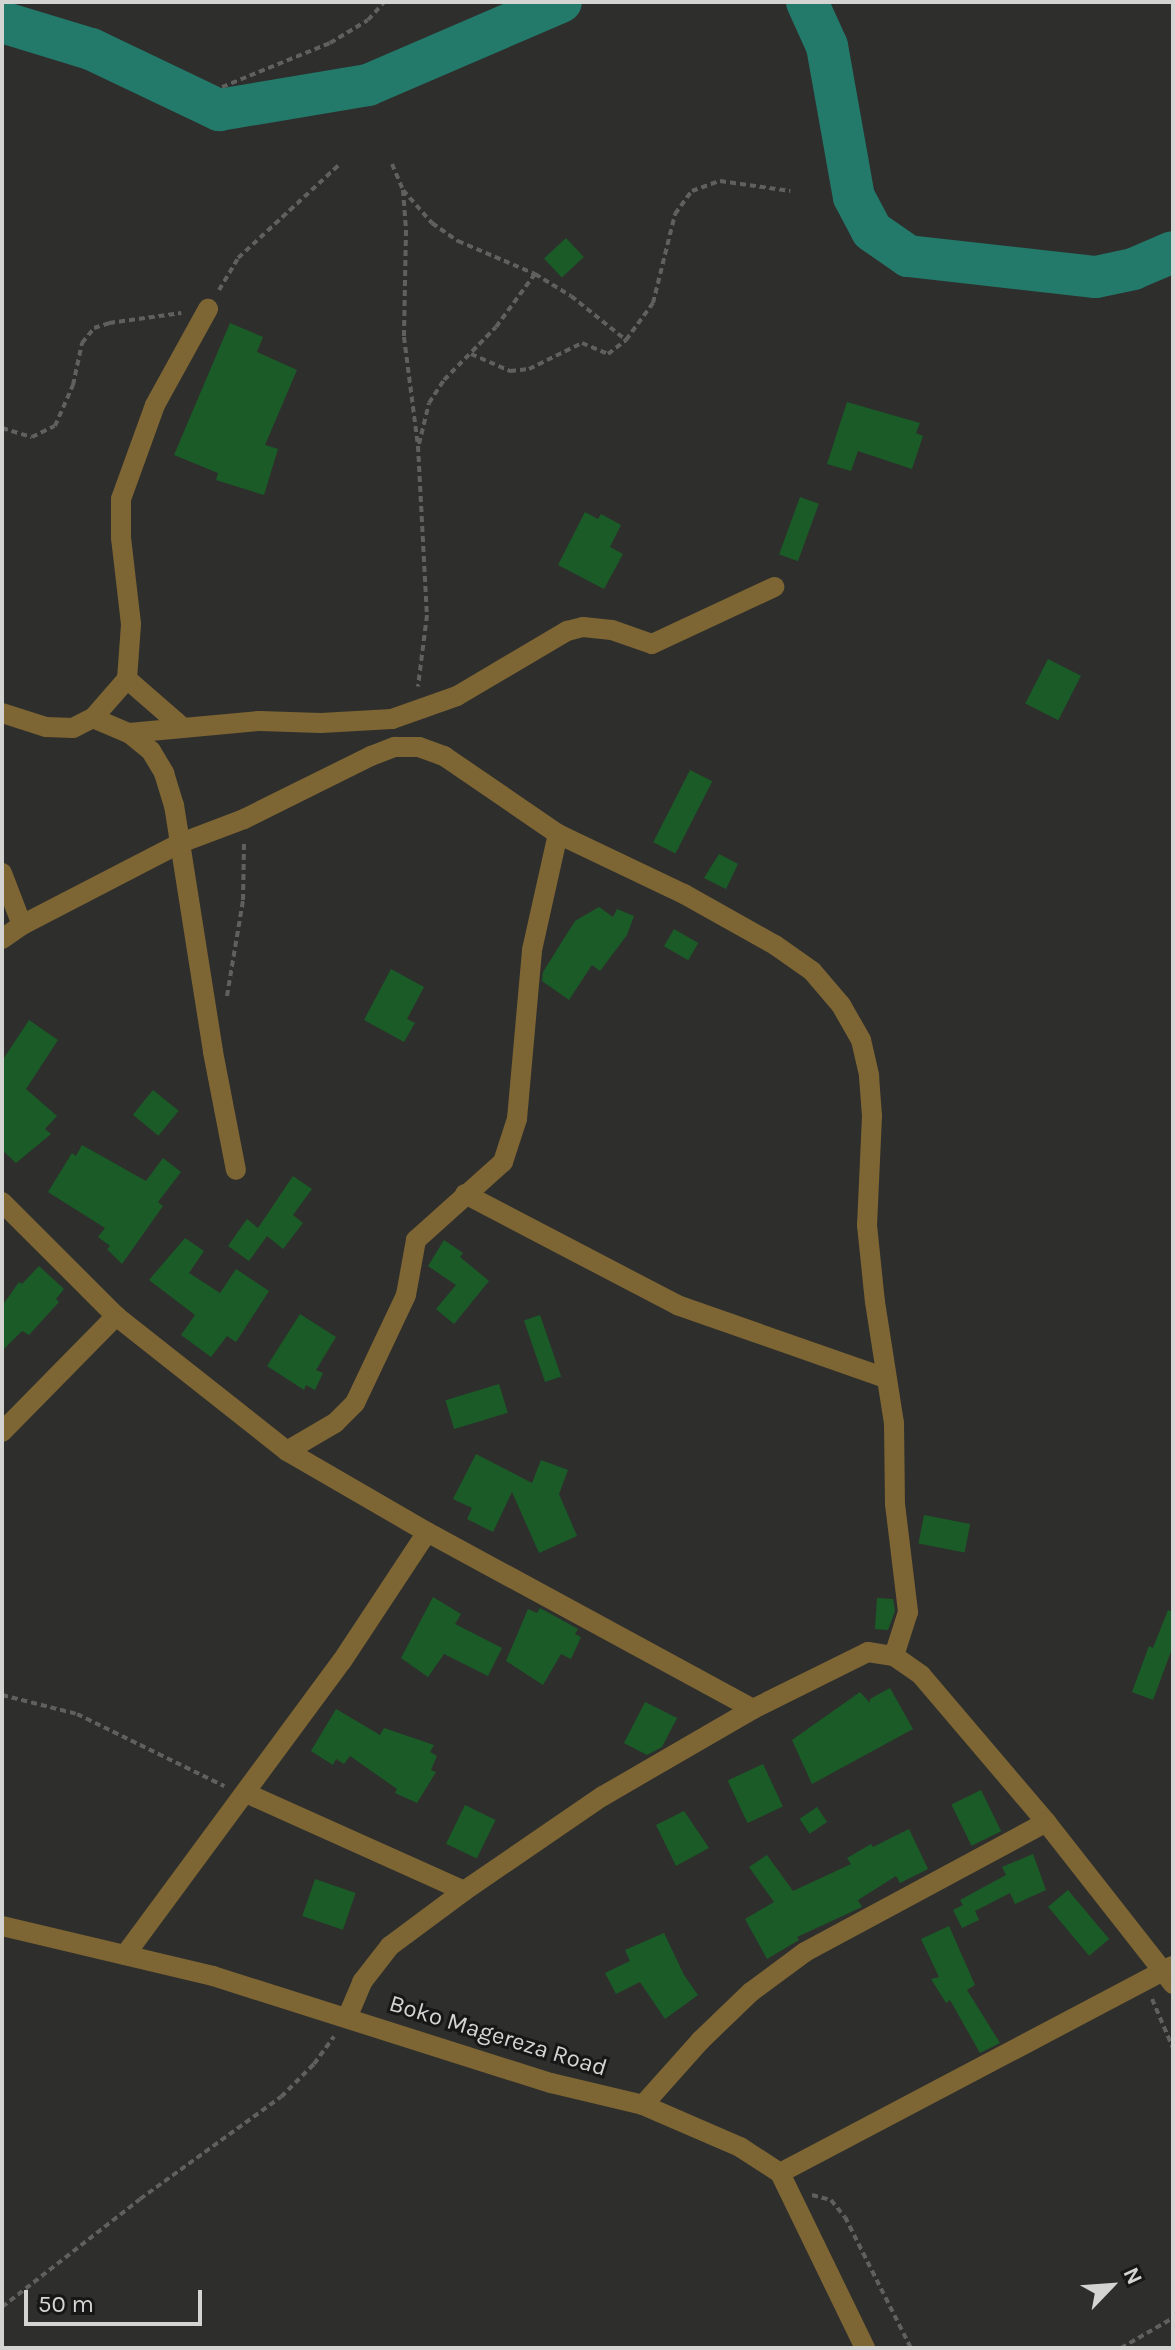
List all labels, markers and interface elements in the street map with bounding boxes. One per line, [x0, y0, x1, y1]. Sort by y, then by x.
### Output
street label: Boko Magereza Road [386, 1989, 610, 2083]
north arrow [1071, 2246, 1151, 2326]
text: N [1118, 2263, 1148, 2289]
scale bar [28, 2274, 206, 2324]
text: 50 m [38, 2290, 94, 2318]

